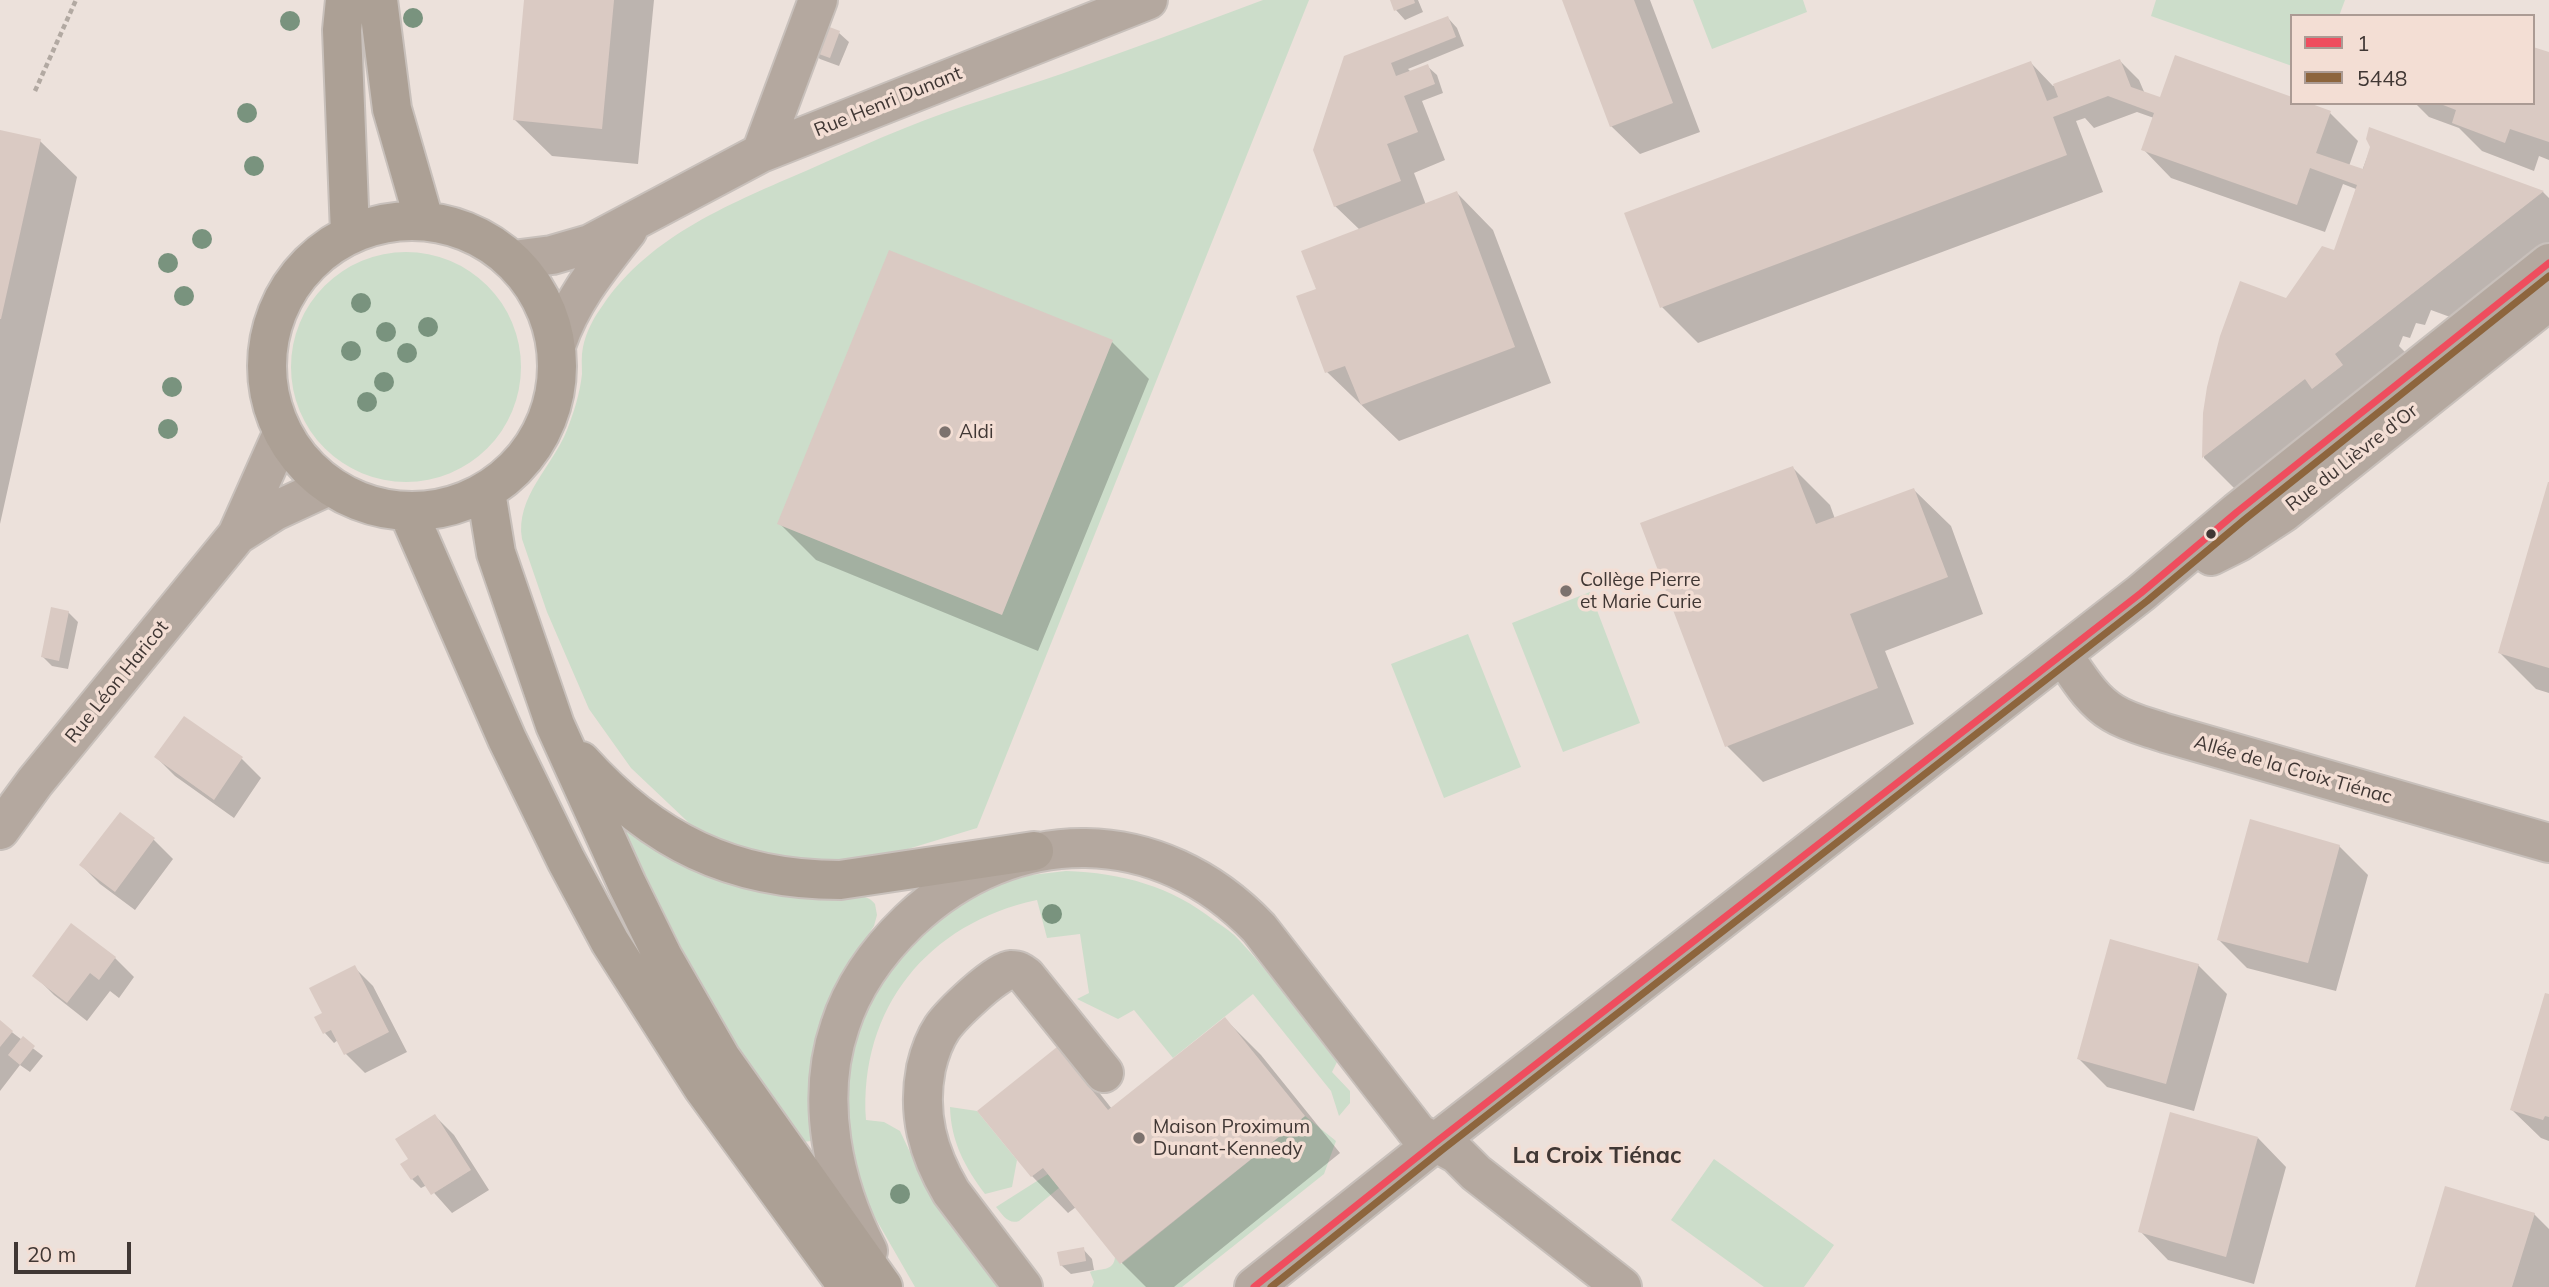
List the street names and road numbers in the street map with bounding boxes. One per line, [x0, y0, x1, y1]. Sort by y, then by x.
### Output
street label: Rue Henri Dunant [811, 62, 965, 142]
street label: Rue du Lièvre d'Or [2281, 399, 2423, 517]
street label: Rue Léon Haricot [61, 616, 173, 748]
street label: Allée de la Croix Tiénac [2191, 731, 2395, 809]

